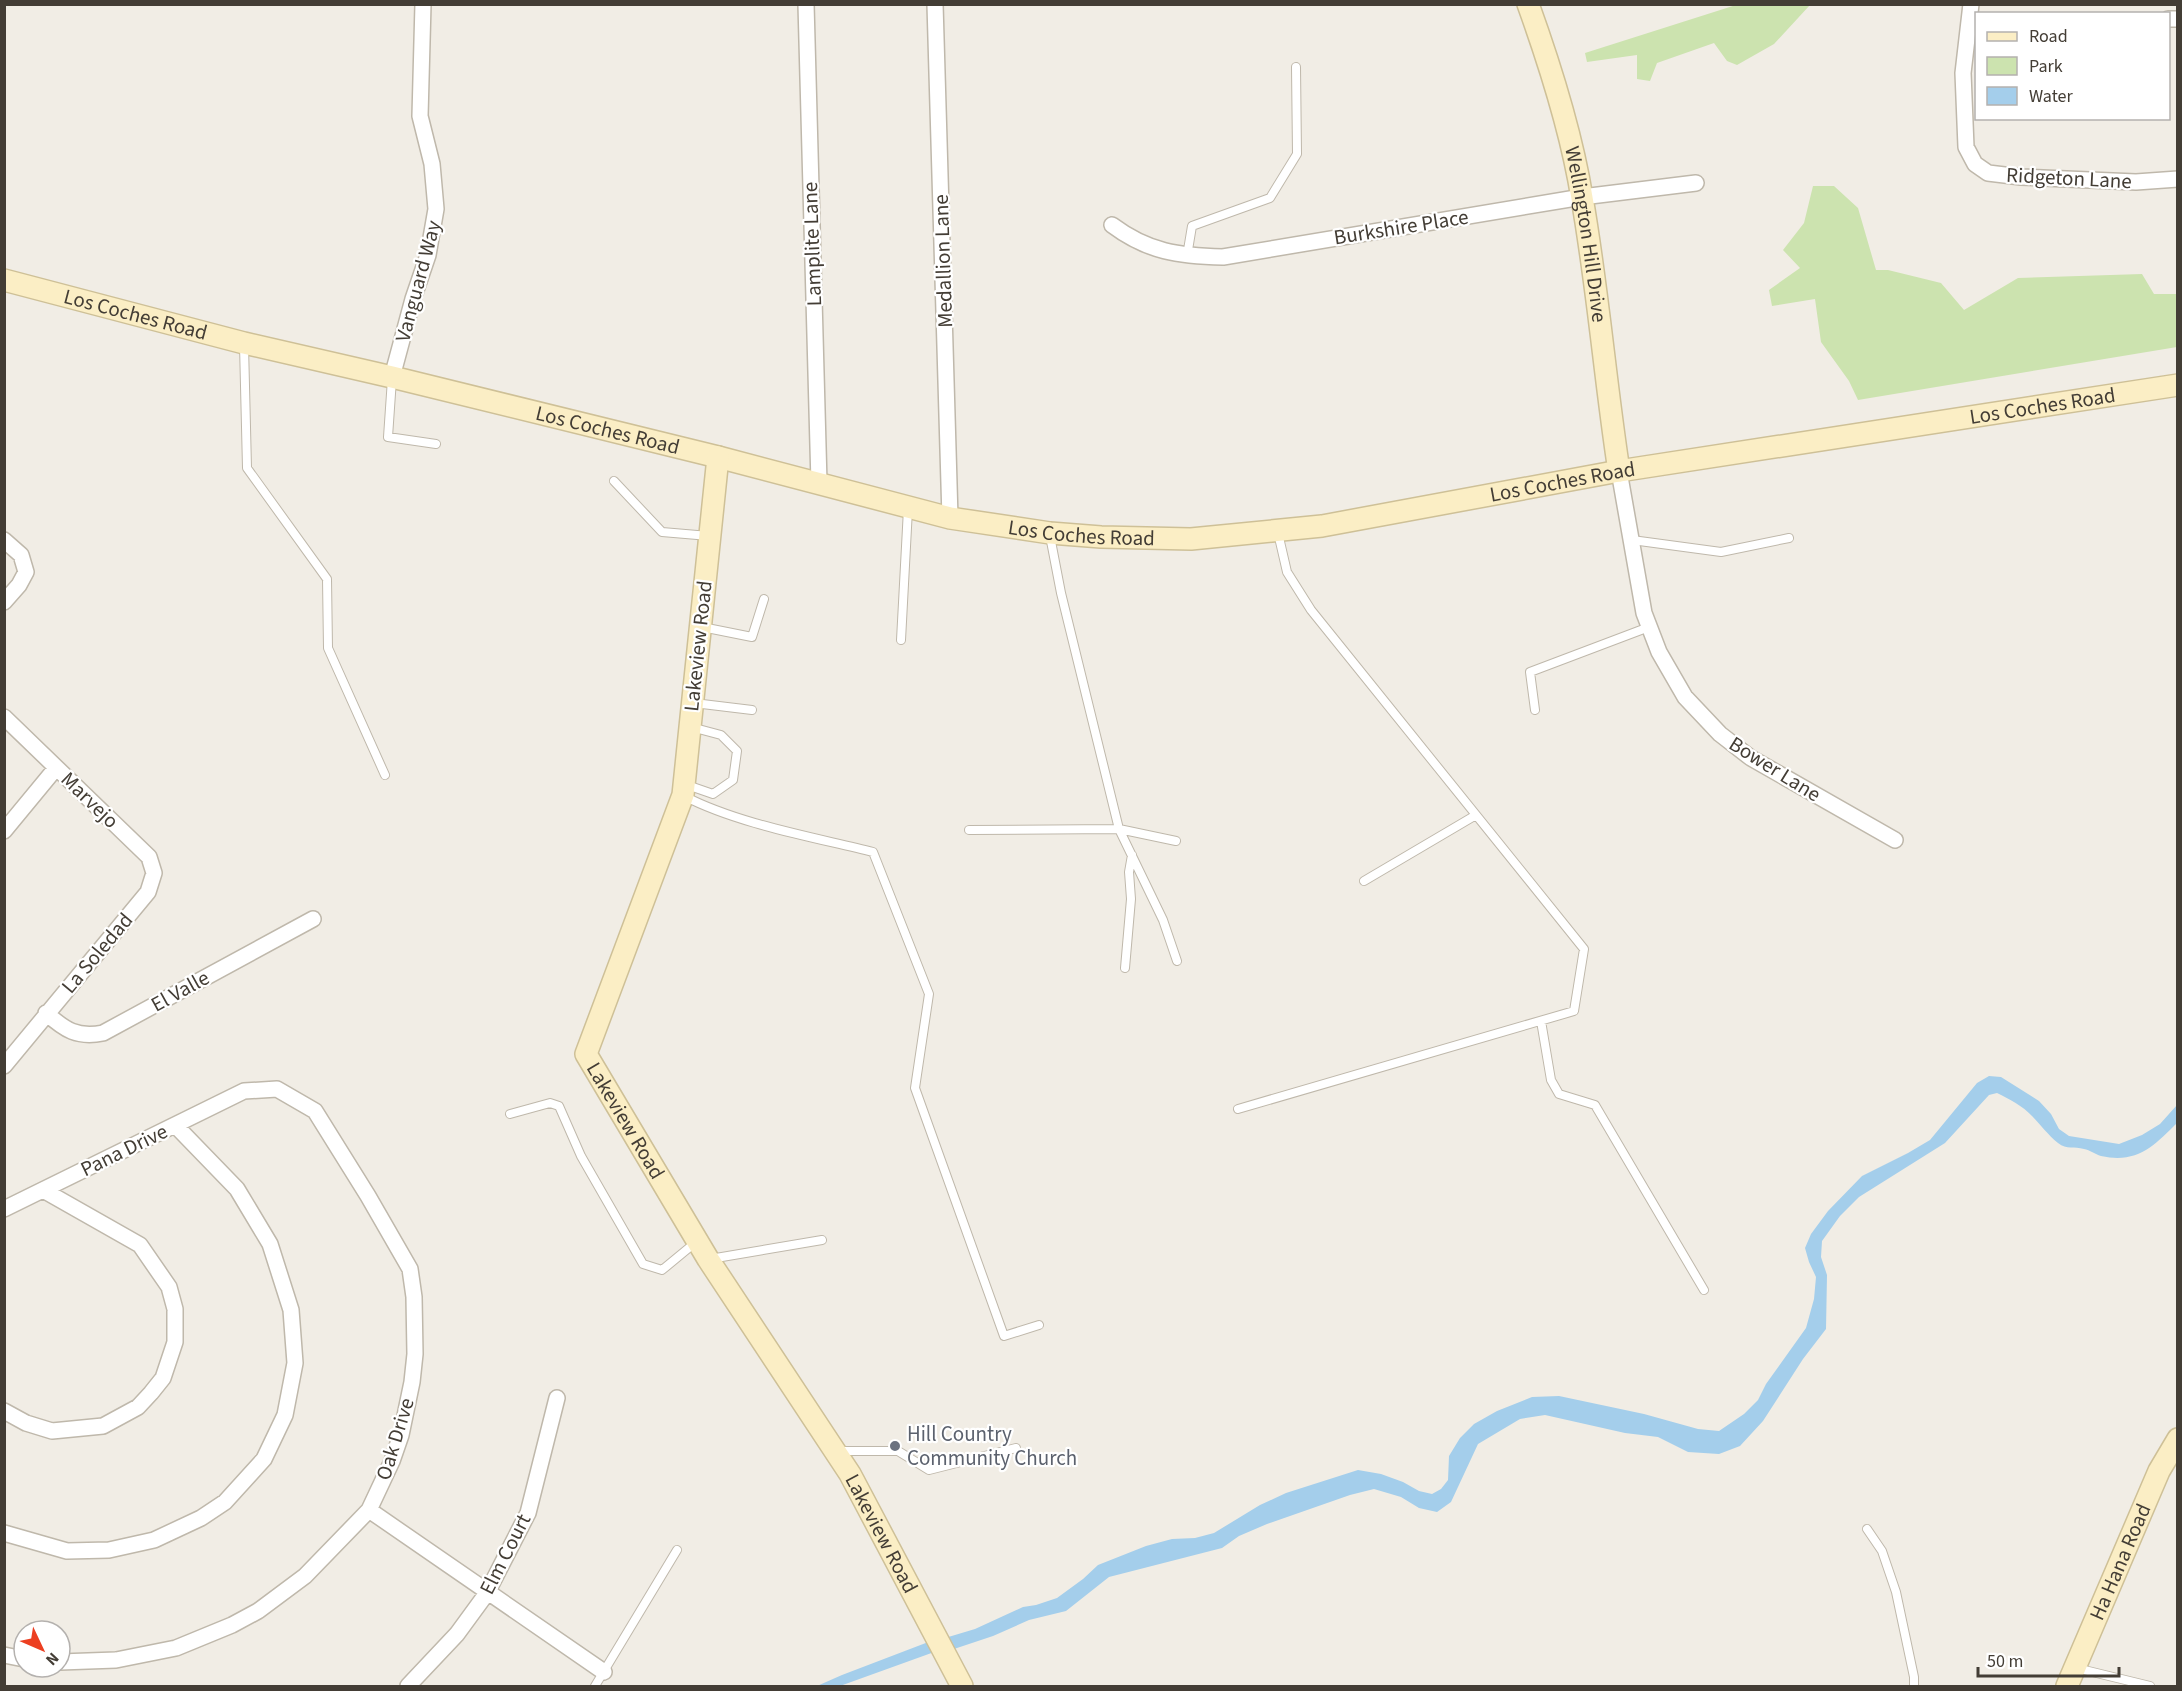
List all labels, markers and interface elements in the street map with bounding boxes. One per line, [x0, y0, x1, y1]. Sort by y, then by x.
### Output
legend [1975, 12, 2170, 120]
text: Road [2029, 24, 2068, 49]
text: Park [2029, 54, 2063, 79]
text: Water [2029, 84, 2073, 109]
street label: Wellington Hill Drive [1557, 143, 1615, 324]
street label: Ridgeton Lane [2005, 160, 2133, 196]
street label: Lamplite Lane [795, 181, 829, 307]
street label: Medallion Lane [926, 194, 960, 328]
street label: Burkshire Place [1332, 202, 1470, 252]
street label: Vanguard Way [387, 217, 449, 345]
street label: Los Coches Road [61, 281, 211, 348]
street label: Los Coches Road [1967, 380, 2118, 432]
street label: Los Coches Road [533, 398, 683, 462]
street label: Los Coches Road [1487, 454, 1637, 510]
street label: Los Coches Road [1006, 512, 1155, 553]
street label: Lakeview Road [676, 579, 720, 713]
street label: Bower Lane [1723, 729, 1827, 809]
street label: Marvejo [54, 765, 126, 835]
street label: La Soledad [54, 906, 140, 1000]
street label: El Valle [145, 963, 215, 1019]
street label: Lakeview Road [579, 1057, 672, 1185]
street label: Pana Drive [75, 1116, 173, 1184]
street label: Oak Drive [368, 1394, 422, 1484]
place label: Hill Country Community Church [907, 1419, 1077, 1473]
marker: Hill Country Community Church [888, 1439, 902, 1453]
street label: Lakeview Road [838, 1469, 925, 1599]
street label: Ha Hana Road [2082, 1499, 2158, 1625]
street label: Elm Court [472, 1508, 538, 1600]
north arrow [12, 1619, 72, 1679]
scale bar [1978, 1640, 2119, 1678]
text: N [40, 1647, 64, 1670]
text: 50 m [1987, 1649, 2023, 1674]

